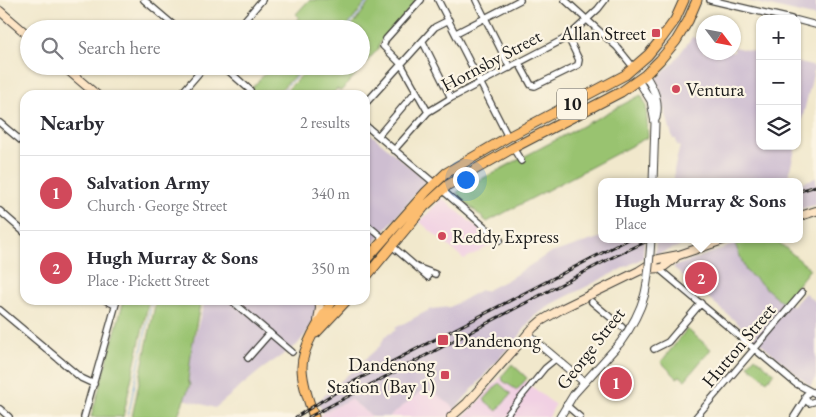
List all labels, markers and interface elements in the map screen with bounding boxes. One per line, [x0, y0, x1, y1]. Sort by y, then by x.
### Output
north arrow [696, 15, 741, 60]
map controls [756, 15, 801, 150]
button: + [756, 15, 801, 60]
search box [20, 20, 370, 75]
place label: Allan Street [560, 21, 646, 46]
street label: Hornsby Street [437, 23, 546, 97]
marker: Allan Street [650, 27, 662, 39]
icon: search [38, 34, 66, 62]
text: Search here [78, 35, 160, 60]
button: − [756, 60, 801, 105]
place label: Ventura [686, 77, 745, 102]
marker: Ventura [670, 83, 682, 95]
road number: 10 [557, 88, 587, 120]
button: layers [756, 105, 801, 150]
text: Nearby [40, 109, 104, 136]
text: 2 results [300, 112, 350, 133]
your location [453, 167, 479, 193]
text: Salvation Army [87, 170, 210, 195]
popup [598, 178, 803, 243]
text: 1 [52, 183, 60, 204]
text: 340 m [311, 183, 350, 204]
text: Hugh Murray & Sons [615, 188, 786, 213]
text: Church · George Street [87, 195, 227, 216]
text: Place [615, 213, 646, 234]
place label: Reddy Express [452, 224, 559, 249]
marker: Reddy Express [436, 230, 448, 242]
text: Hugh Murray & Sons [87, 245, 258, 270]
text: 2 [52, 258, 60, 279]
text: 350 m [311, 258, 350, 279]
pin: 2 [685, 259, 717, 297]
text: Place · Pickett Street [87, 270, 210, 291]
street label: Hutton Street [696, 298, 781, 393]
street label: George Street [550, 302, 630, 395]
place label: Dandenong [454, 328, 541, 353]
marker: Dandenong [436, 333, 450, 347]
place label: Dandenong Station (Bay 1) [327, 352, 436, 399]
pin: 1 [600, 364, 632, 402]
marker: Dandenong Station (Bay 1) [439, 369, 451, 381]

